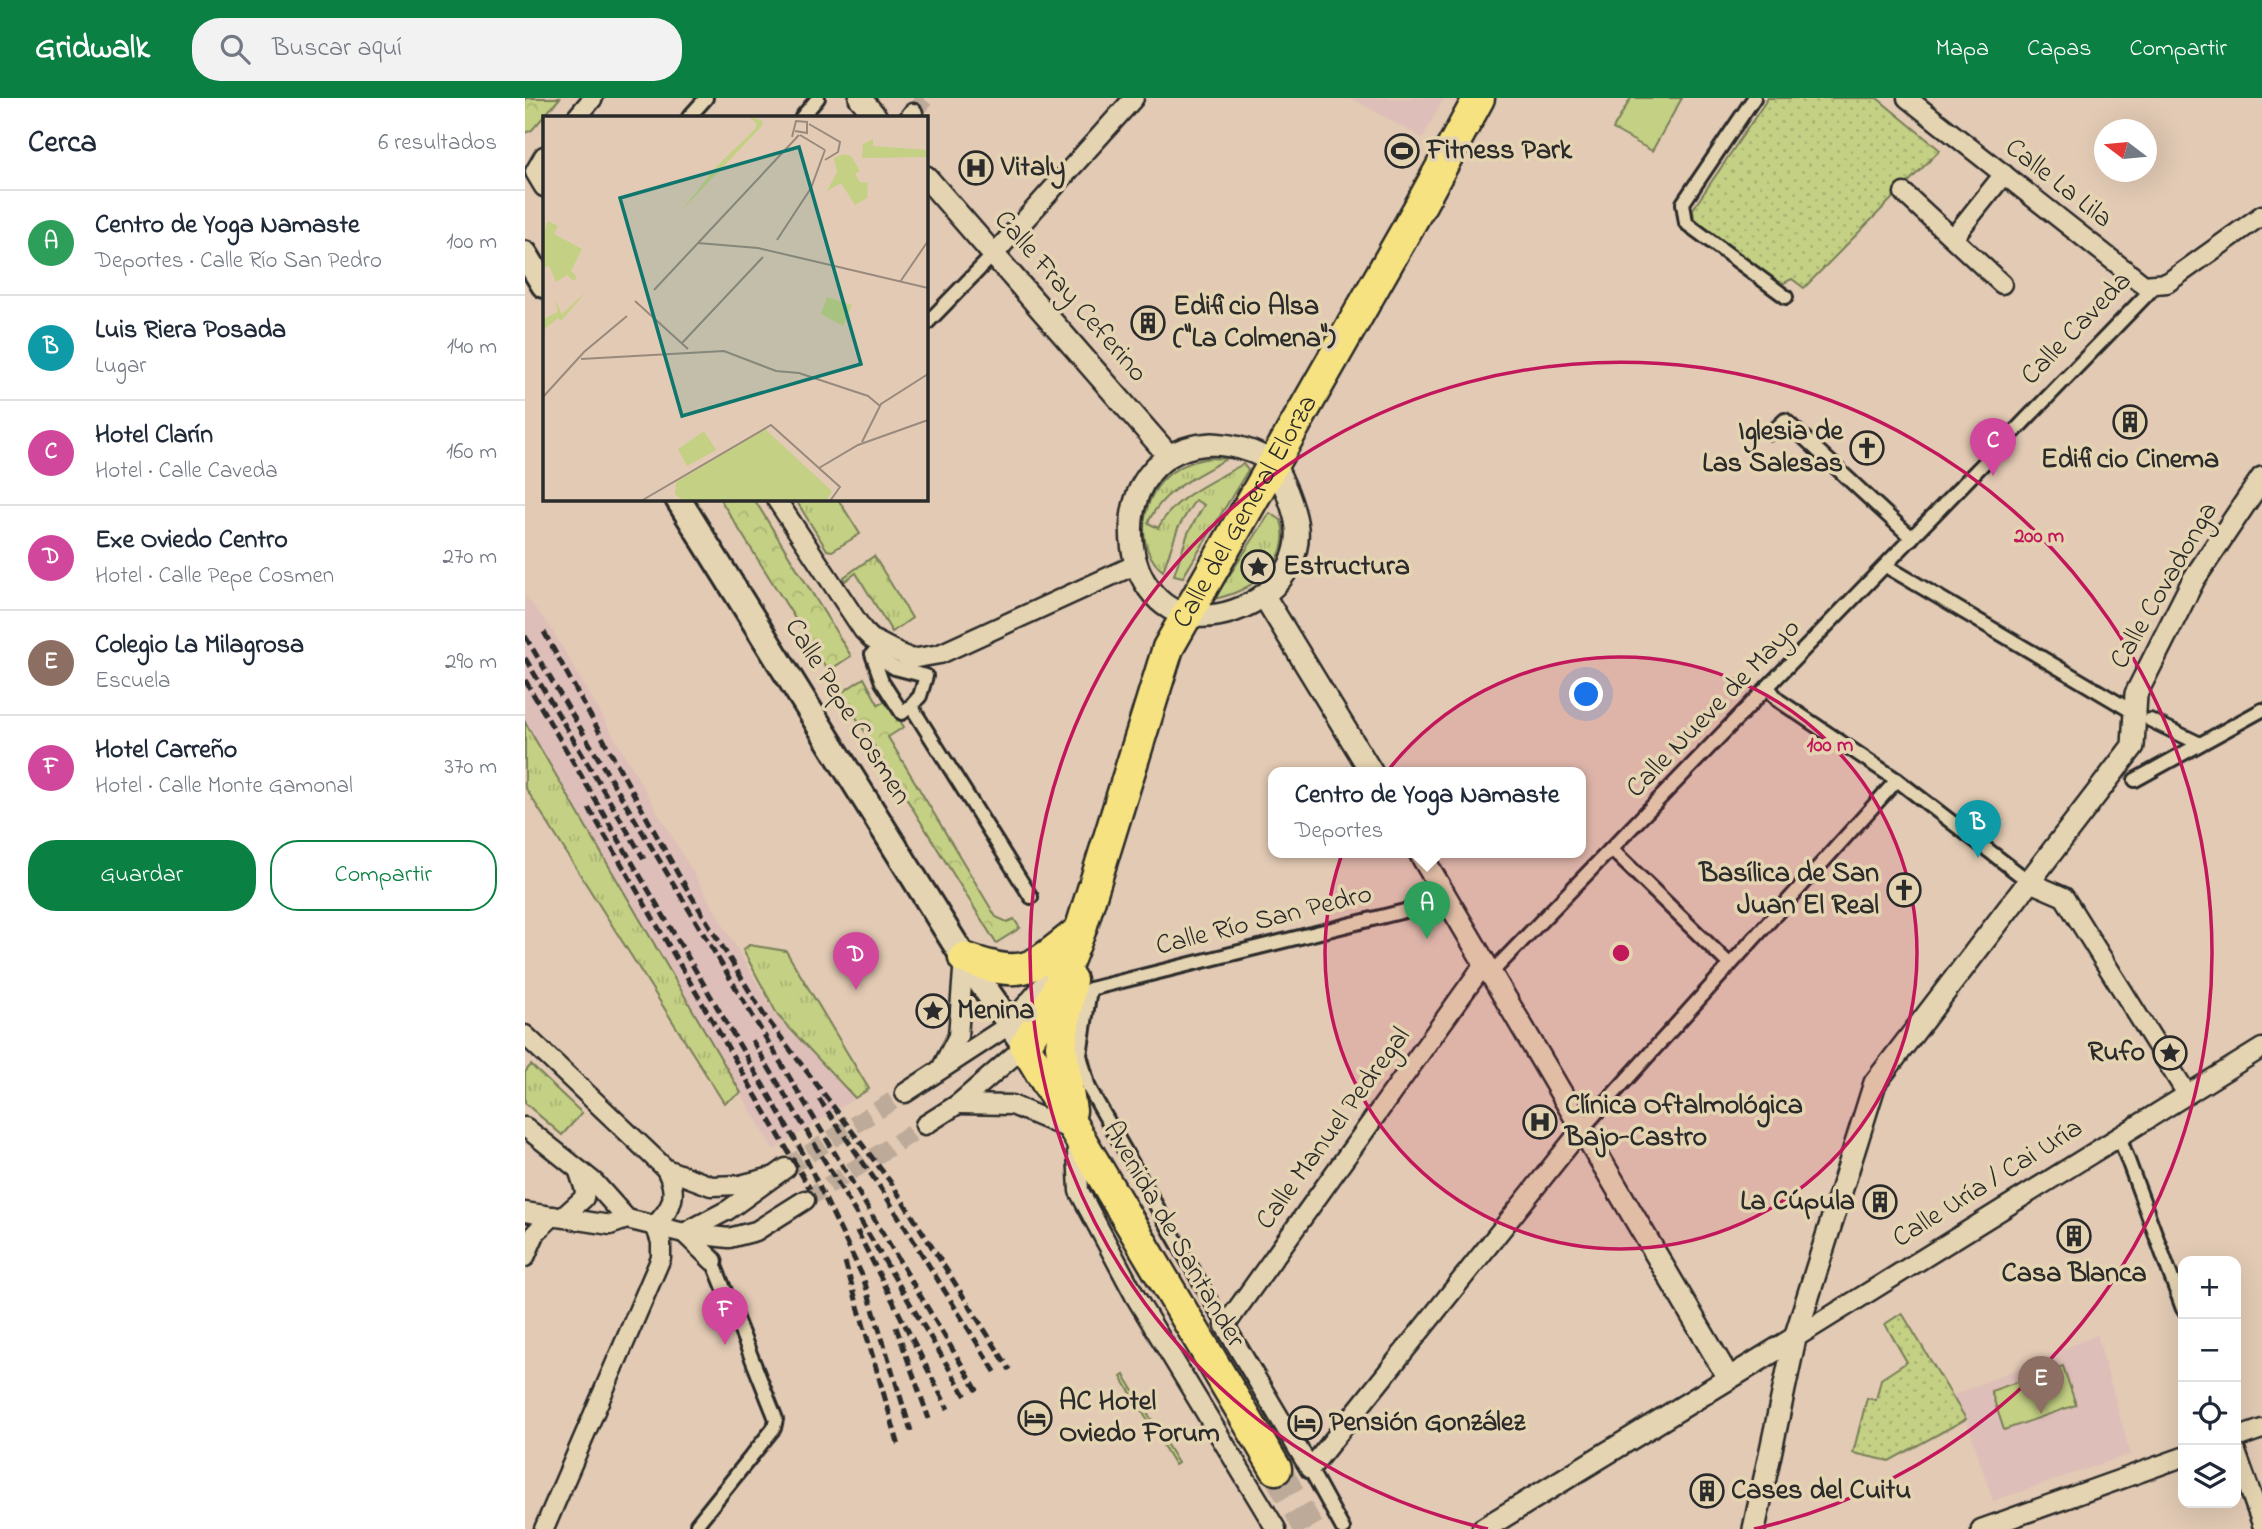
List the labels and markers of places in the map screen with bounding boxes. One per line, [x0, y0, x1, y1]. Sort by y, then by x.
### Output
place label: Fitness Park [1425, 131, 1573, 172]
sports icon: Fitness Park [1383, 132, 1421, 170]
place label: Vitaly [1000, 148, 1065, 189]
hospital icon: Vitaly [957, 149, 995, 187]
place label: Edificio Alsa ("La Colmena") [1173, 287, 1336, 360]
building icon: Edificio Alsa ("La Colmena") [1129, 304, 1167, 342]
building icon: Edificio Cinema [2111, 403, 2149, 441]
place label: Iglesia de Las Salesas [1702, 412, 1844, 485]
pin: C [1970, 418, 2016, 476]
church icon: Iglesia de Las Salesas [1848, 429, 1886, 467]
place label: Edificio Cinema [2041, 440, 2219, 481]
place label: Estructura [1283, 547, 1410, 588]
place icon: Estructura [1239, 548, 1277, 586]
pin: B [1955, 800, 2001, 858]
place label: Basílica de San Juan El Real [1697, 854, 1879, 927]
church icon: Basílica de San Juan El Real [1885, 871, 1923, 909]
pin: A [1404, 881, 1450, 939]
pin: D [833, 932, 879, 990]
centre of rings [1609, 941, 1633, 965]
place label: Menina [957, 991, 1034, 1032]
place icon: Menina [914, 992, 952, 1030]
place label: Rufo [2088, 1033, 2145, 1074]
place icon: Rufo [2151, 1034, 2189, 1072]
place label: Clínica Oftalmológica Bajo-Castro [1563, 1086, 1803, 1159]
hospital icon: Clínica Oftalmológica Bajo-Castro [1521, 1103, 1559, 1141]
place label: La Cúpula [1740, 1182, 1855, 1223]
building icon: La Cúpula [1861, 1183, 1899, 1221]
building icon: Casa Blanca [2055, 1217, 2093, 1255]
place label: Casa Blanca [2001, 1254, 2147, 1295]
pin: F [702, 1287, 748, 1345]
pin: E [2018, 1356, 2064, 1414]
place label: AC Hotel Oviedo Forum [1059, 1382, 1220, 1455]
hotel icon: AC Hotel Oviedo Forum [1016, 1399, 1054, 1437]
place label: Pensión González [1329, 1403, 1527, 1444]
hotel icon: Pensión González [1286, 1404, 1324, 1442]
place label: Cases del Cuitu [1731, 1471, 1911, 1512]
building icon: Cases del Cuitu [1688, 1472, 1726, 1510]

